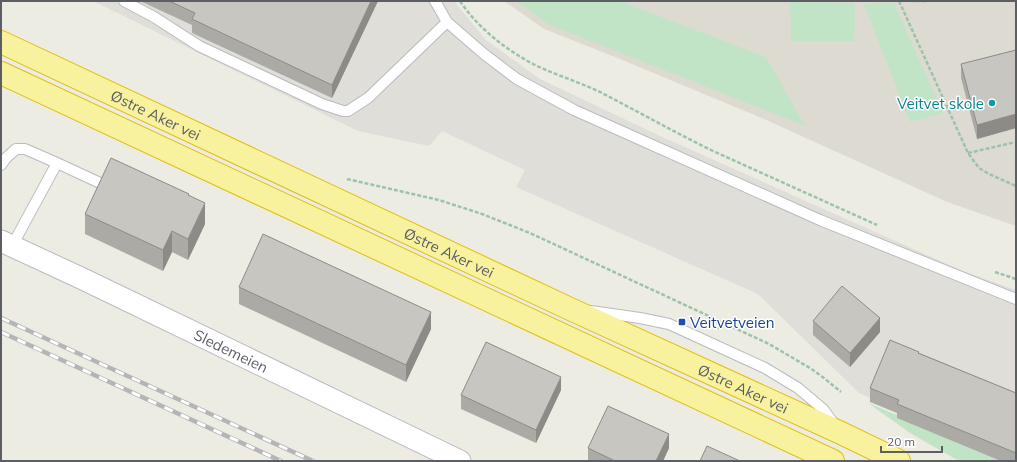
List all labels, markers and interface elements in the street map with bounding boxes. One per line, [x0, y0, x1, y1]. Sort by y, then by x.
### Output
street label: Østre Aker vei [108, 85, 204, 144]
place label: Veitvet skole [897, 94, 984, 113]
marker: Veitvet skole [987, 98, 997, 108]
street label: Østre Aker vei [401, 223, 497, 282]
place label: Veitvetveien [690, 313, 775, 332]
marker: Veitvetveien [677, 317, 687, 327]
street label: Sledemeien [191, 325, 271, 377]
street label: Østre Aker vei [695, 359, 791, 417]
scale bar [881, 428, 942, 454]
text: 20 m [887, 434, 915, 449]

